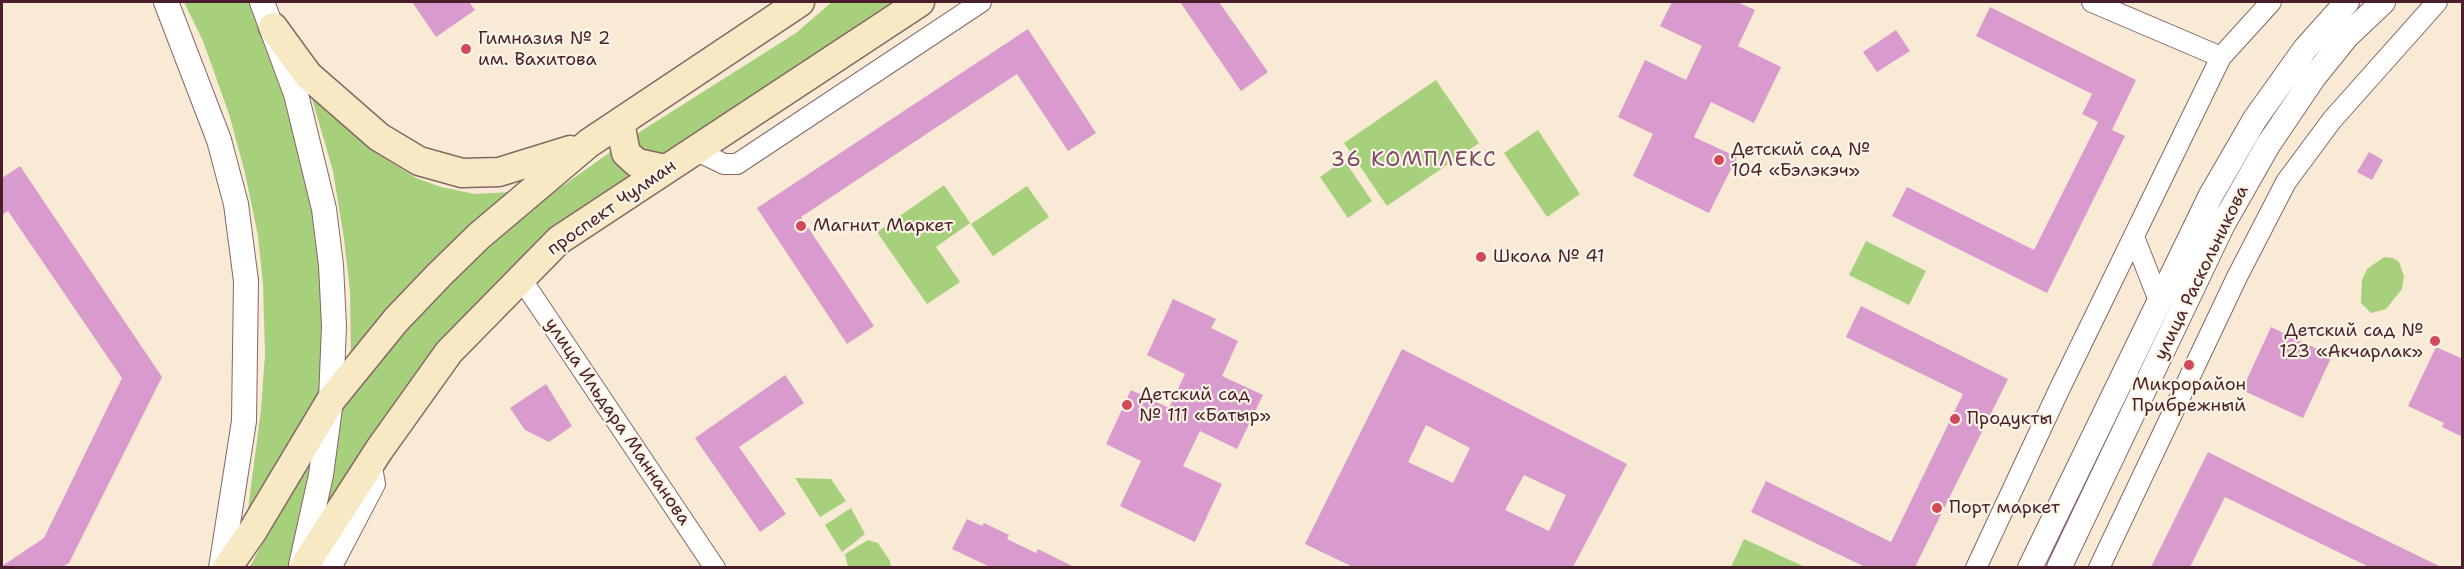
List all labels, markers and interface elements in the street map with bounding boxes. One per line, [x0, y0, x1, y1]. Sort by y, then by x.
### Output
place label: Гимназия № 2 им. Вахитова [478, 28, 610, 70]
marker: Гимназия № 2 им. Вахитова [459, 42, 473, 56]
place label: Детский сад № 104 «Бэлэкэч» [1731, 139, 1870, 182]
district label: 36 КОМПЛЕКС [1331, 148, 1497, 174]
marker: Детский сад № 104 «Бэлэкэч» [1712, 153, 1726, 167]
street label: проспект Чулман [543, 155, 681, 261]
street label: улица Раскольникова [2150, 182, 2254, 364]
place label: Магнит Маркет [813, 215, 953, 237]
marker: Магнит Маркет [794, 219, 808, 233]
place label: Школа № 41 [1493, 246, 1605, 268]
marker: Школа № 41 [1474, 250, 1488, 264]
street label: улица Ильдара Маннанова [540, 314, 694, 530]
place label: Детский сад № 123 «Акчарлак» [2279, 320, 2423, 362]
marker: Детский сад № 123 «Акчарлак» [2428, 334, 2442, 348]
marker: Микрорайон Прибрежный [2182, 358, 2196, 372]
place label: Микрорайон Прибрежный [2132, 374, 2246, 416]
place label: Детский сад № 111 «Батыр» [1139, 384, 1271, 426]
marker: Детский сад № 111 «Батыр» [1120, 398, 1134, 412]
place label: Продукты [1967, 408, 2053, 430]
marker: Продукты [1948, 412, 1962, 426]
place label: Порт маркет [1949, 497, 2060, 519]
marker: Порт маркет [1930, 501, 1944, 515]

